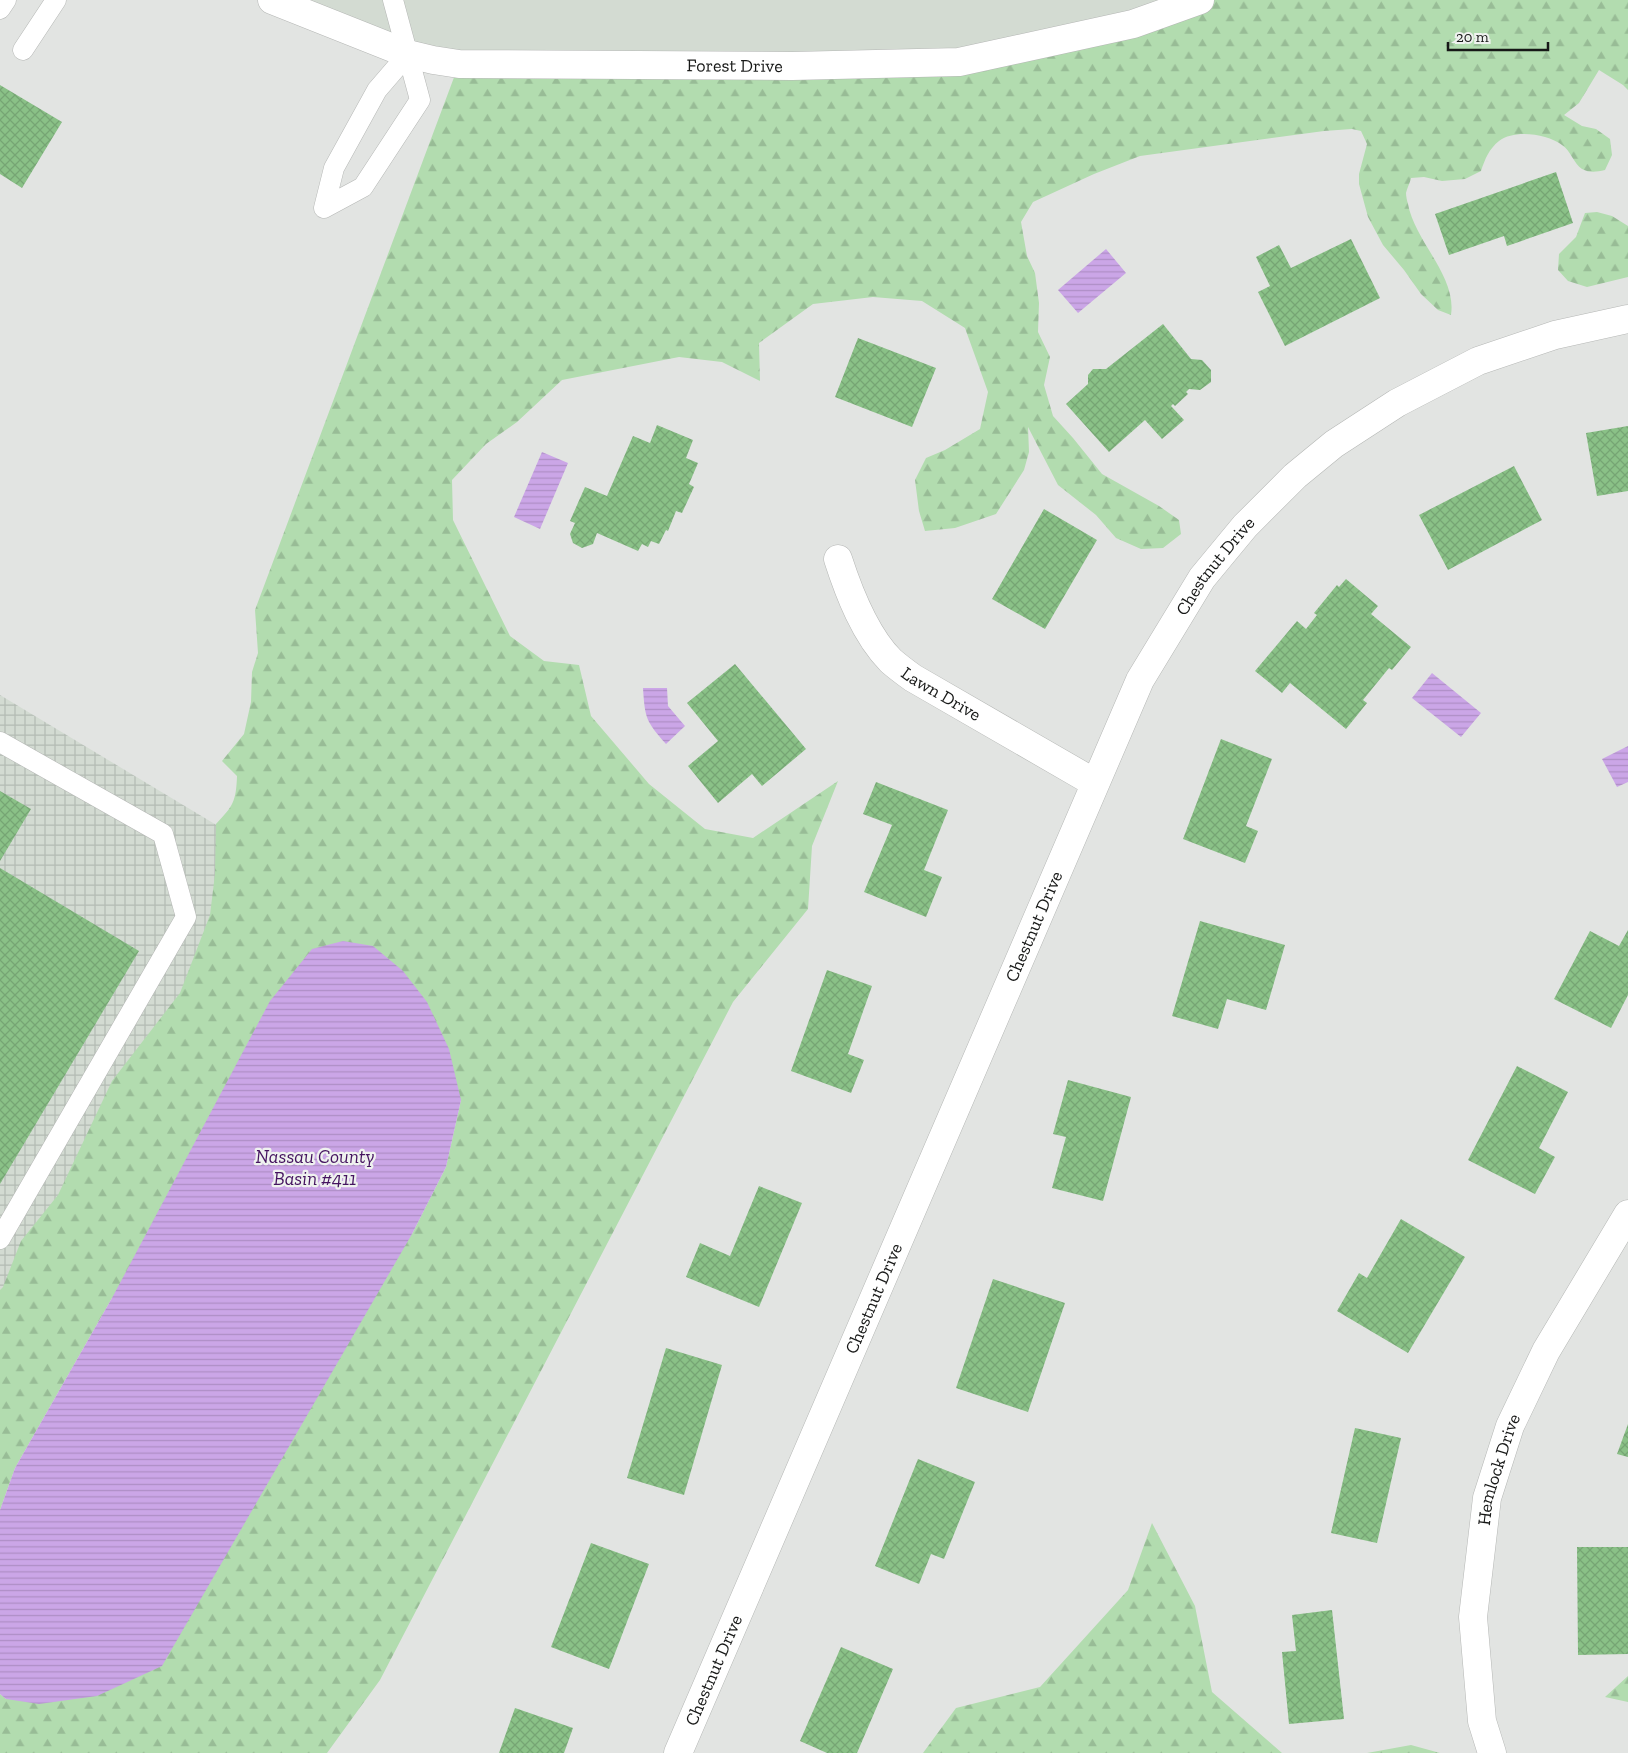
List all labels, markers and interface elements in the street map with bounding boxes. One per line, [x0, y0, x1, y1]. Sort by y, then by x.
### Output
scale bar [1448, 20, 1548, 52]
text: 20 m [1456, 28, 1489, 46]
street label: Forest Drive [687, 54, 783, 77]
street label: Chestnut Drive [1171, 512, 1259, 619]
street label: Lawn Drive [897, 662, 985, 726]
street label: Chestnut Drive [1000, 868, 1067, 985]
water label: Nassau County Basin #411 [256, 1145, 374, 1190]
street label: Chestnut Drive [840, 1240, 907, 1357]
street label: Hemlock Drive [1473, 1410, 1525, 1527]
street label: Chestnut Drive [680, 1612, 747, 1729]

